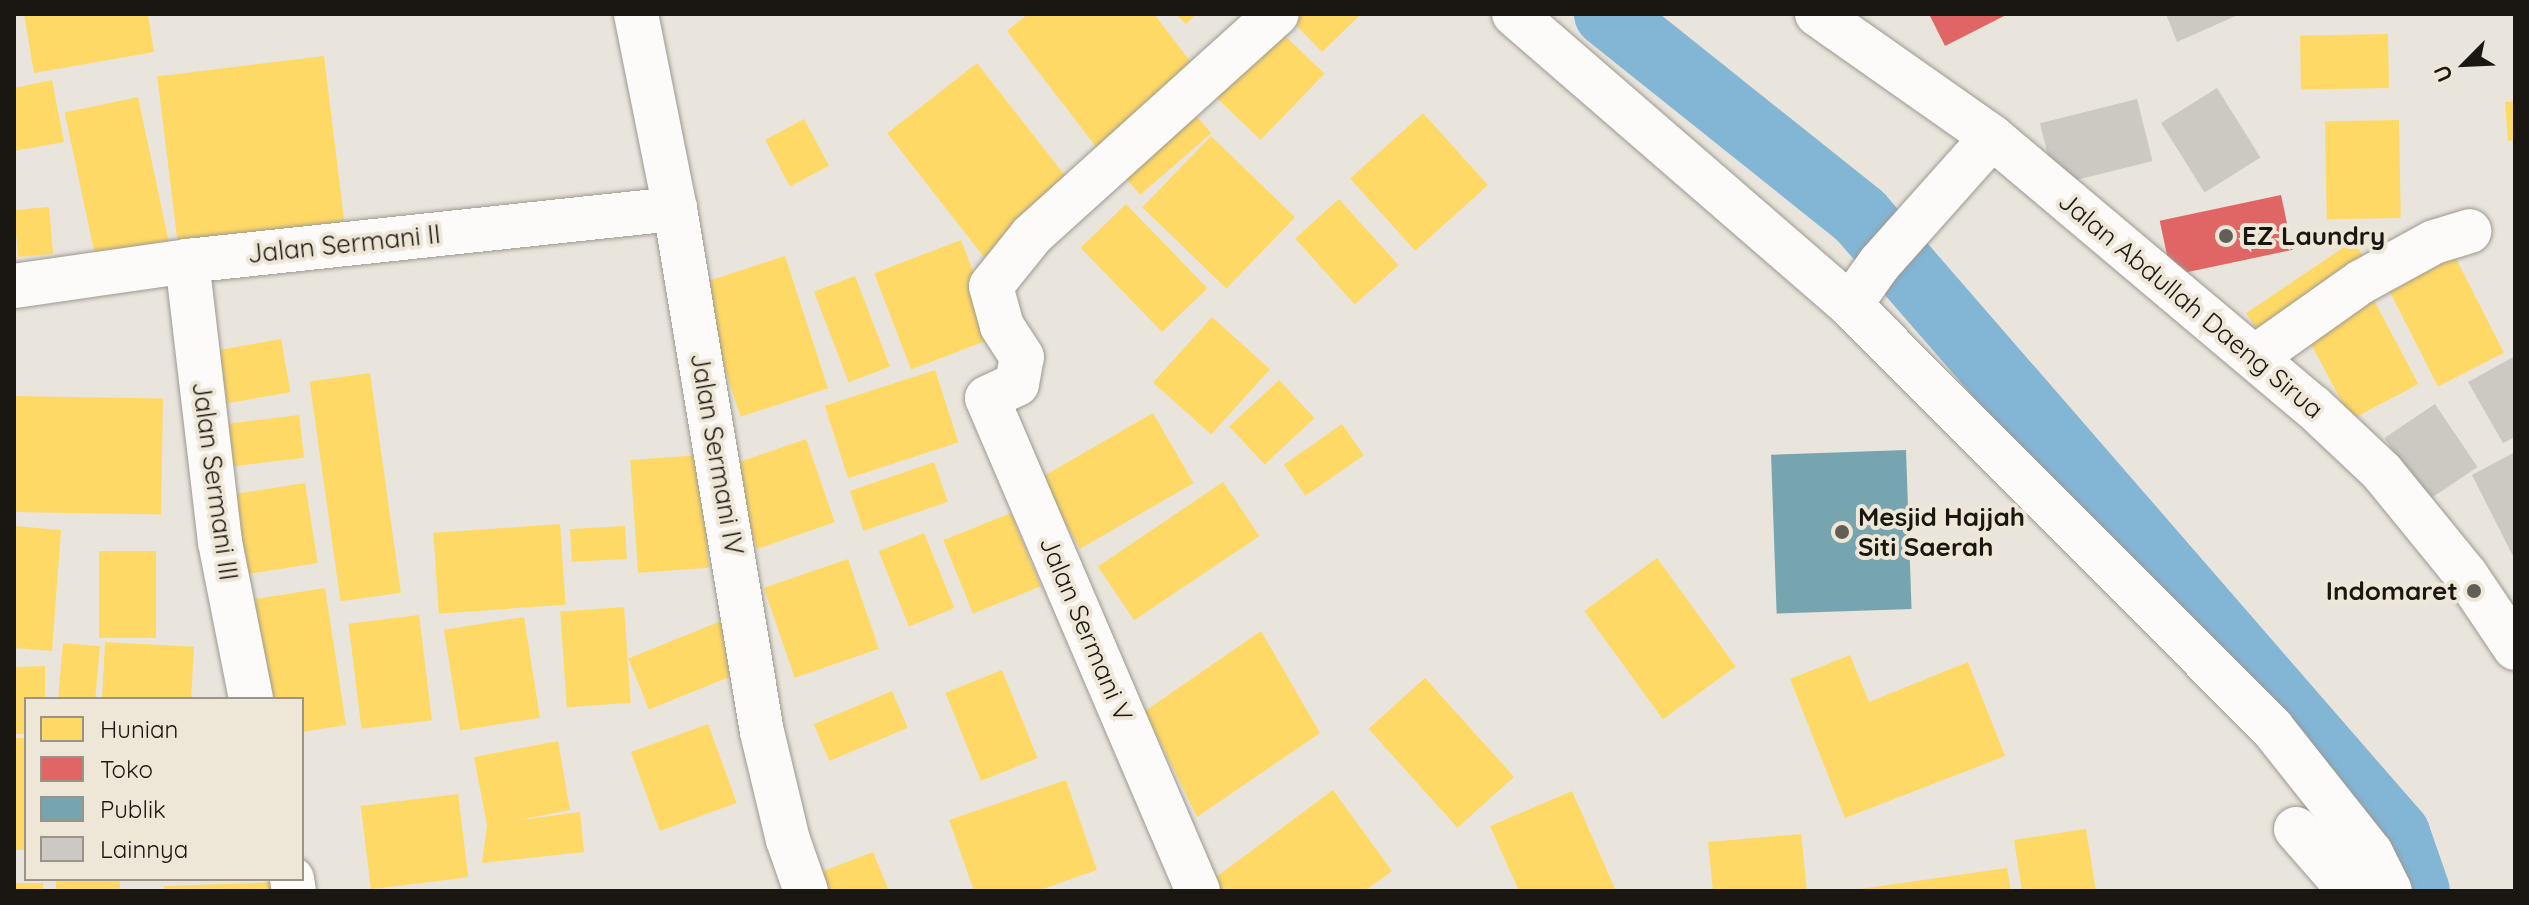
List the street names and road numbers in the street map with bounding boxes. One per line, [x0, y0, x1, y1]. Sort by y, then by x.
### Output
street label: Jalan Abdullah Daeng Sirua [2052, 185, 2330, 425]
street label: Jalan Sermani II [246, 218, 442, 270]
street label: Jalan Sermani IV [684, 350, 750, 558]
street label: Jalan Sermani III [186, 380, 244, 582]
street label: Jalan Sermani V [1033, 532, 1139, 726]

